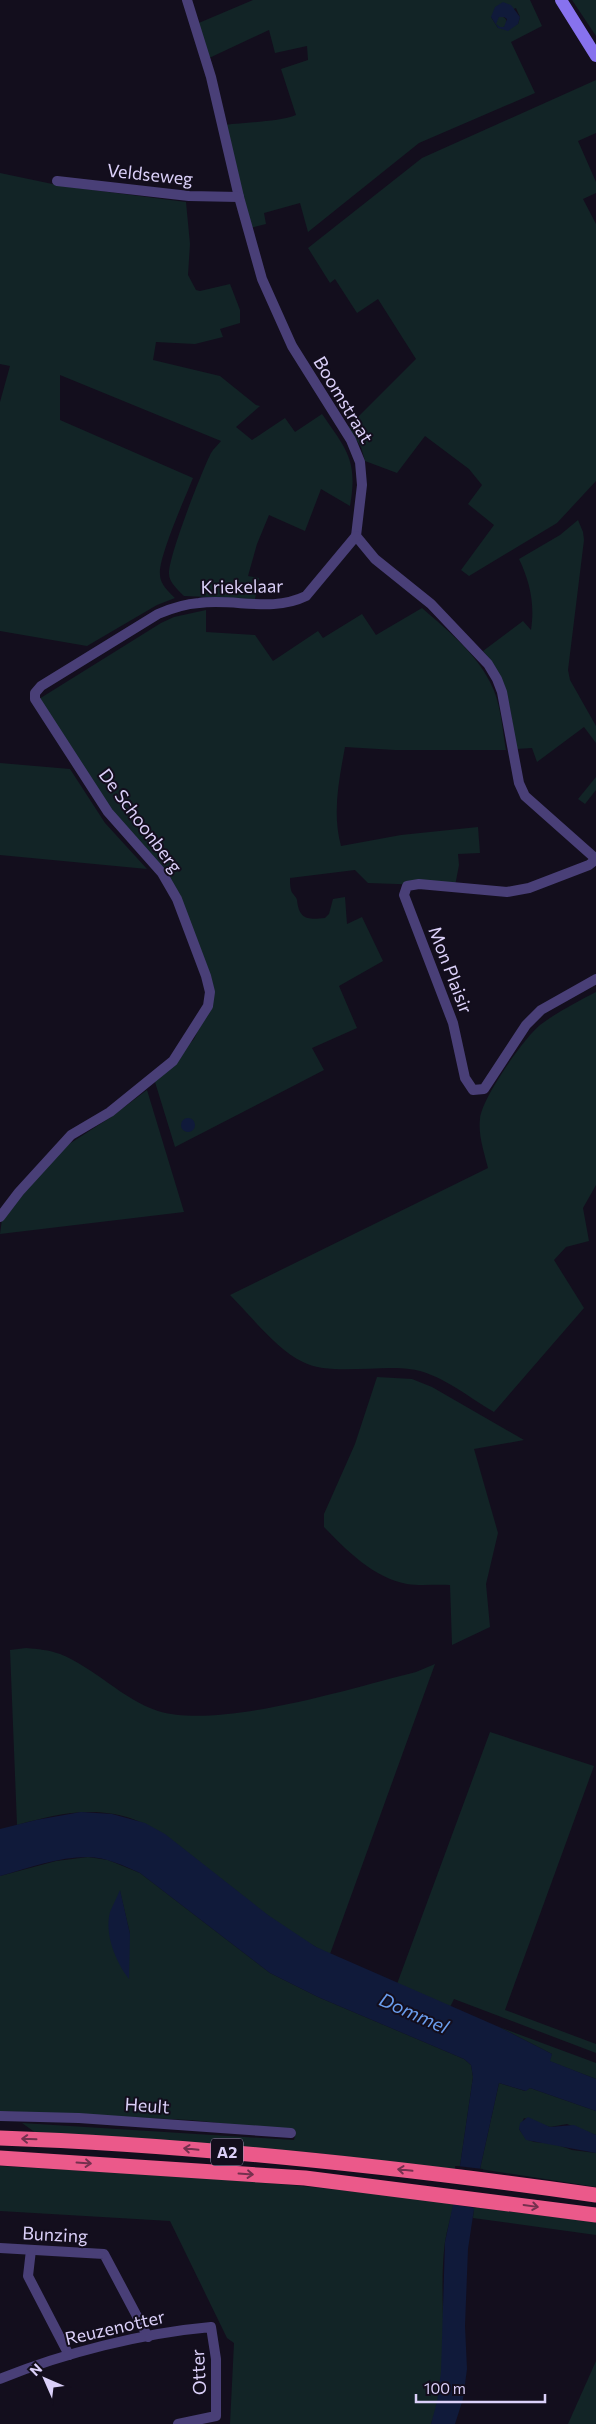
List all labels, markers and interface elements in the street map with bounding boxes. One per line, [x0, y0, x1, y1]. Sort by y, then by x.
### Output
street label: Veldseweg [106, 159, 194, 189]
street label: Boomstraat [309, 352, 378, 447]
street label: Kriekelaar [200, 574, 284, 598]
street label: De Schoonberg [94, 764, 187, 877]
street label: Mon Plaisir [424, 923, 478, 1016]
water label: Dommel [376, 1987, 453, 2038]
street label: Heult [124, 2092, 170, 2118]
one-way arrow [21, 2135, 37, 2144]
road number: A2 [211, 2138, 243, 2166]
one-way arrow [184, 2144, 200, 2154]
one-way arrow [75, 2158, 91, 2168]
one-way arrow [397, 2165, 413, 2175]
one-way arrow [237, 2169, 253, 2179]
one-way arrow [523, 2201, 539, 2211]
street label: Bunzing [22, 2221, 89, 2247]
street label: Reuzenotter [63, 2305, 167, 2349]
street label: Otter [186, 2348, 210, 2396]
north arrow [20, 2354, 70, 2404]
text: N [26, 2360, 45, 2379]
scale bar [416, 2372, 545, 2404]
text: 100 m [424, 2379, 466, 2397]

